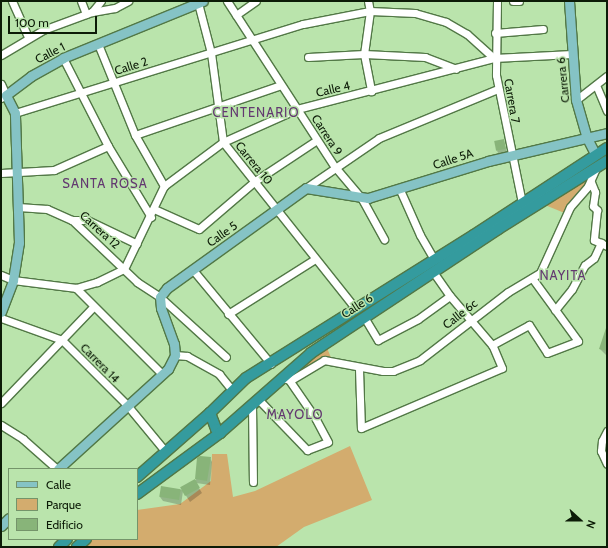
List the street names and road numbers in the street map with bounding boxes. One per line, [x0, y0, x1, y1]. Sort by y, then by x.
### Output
street label: Calle 1 [33, 39, 67, 67]
street label: Calle 2 [113, 54, 149, 78]
street label: Carrera 6 [553, 57, 573, 103]
street label: Calle 4 [315, 78, 351, 100]
street label: Carrera 7 [501, 78, 523, 124]
street label: Carrera 9 [309, 112, 345, 158]
street label: Carrera 10 [232, 139, 276, 187]
street label: Calle 5A [431, 146, 475, 172]
street label: Carrera 12 [77, 208, 123, 252]
street label: Calle 5 [204, 218, 240, 250]
street label: Calle 6 [339, 291, 375, 321]
street label: Calle 6c [440, 296, 480, 332]
street label: Carrera 14 [77, 340, 123, 386]

